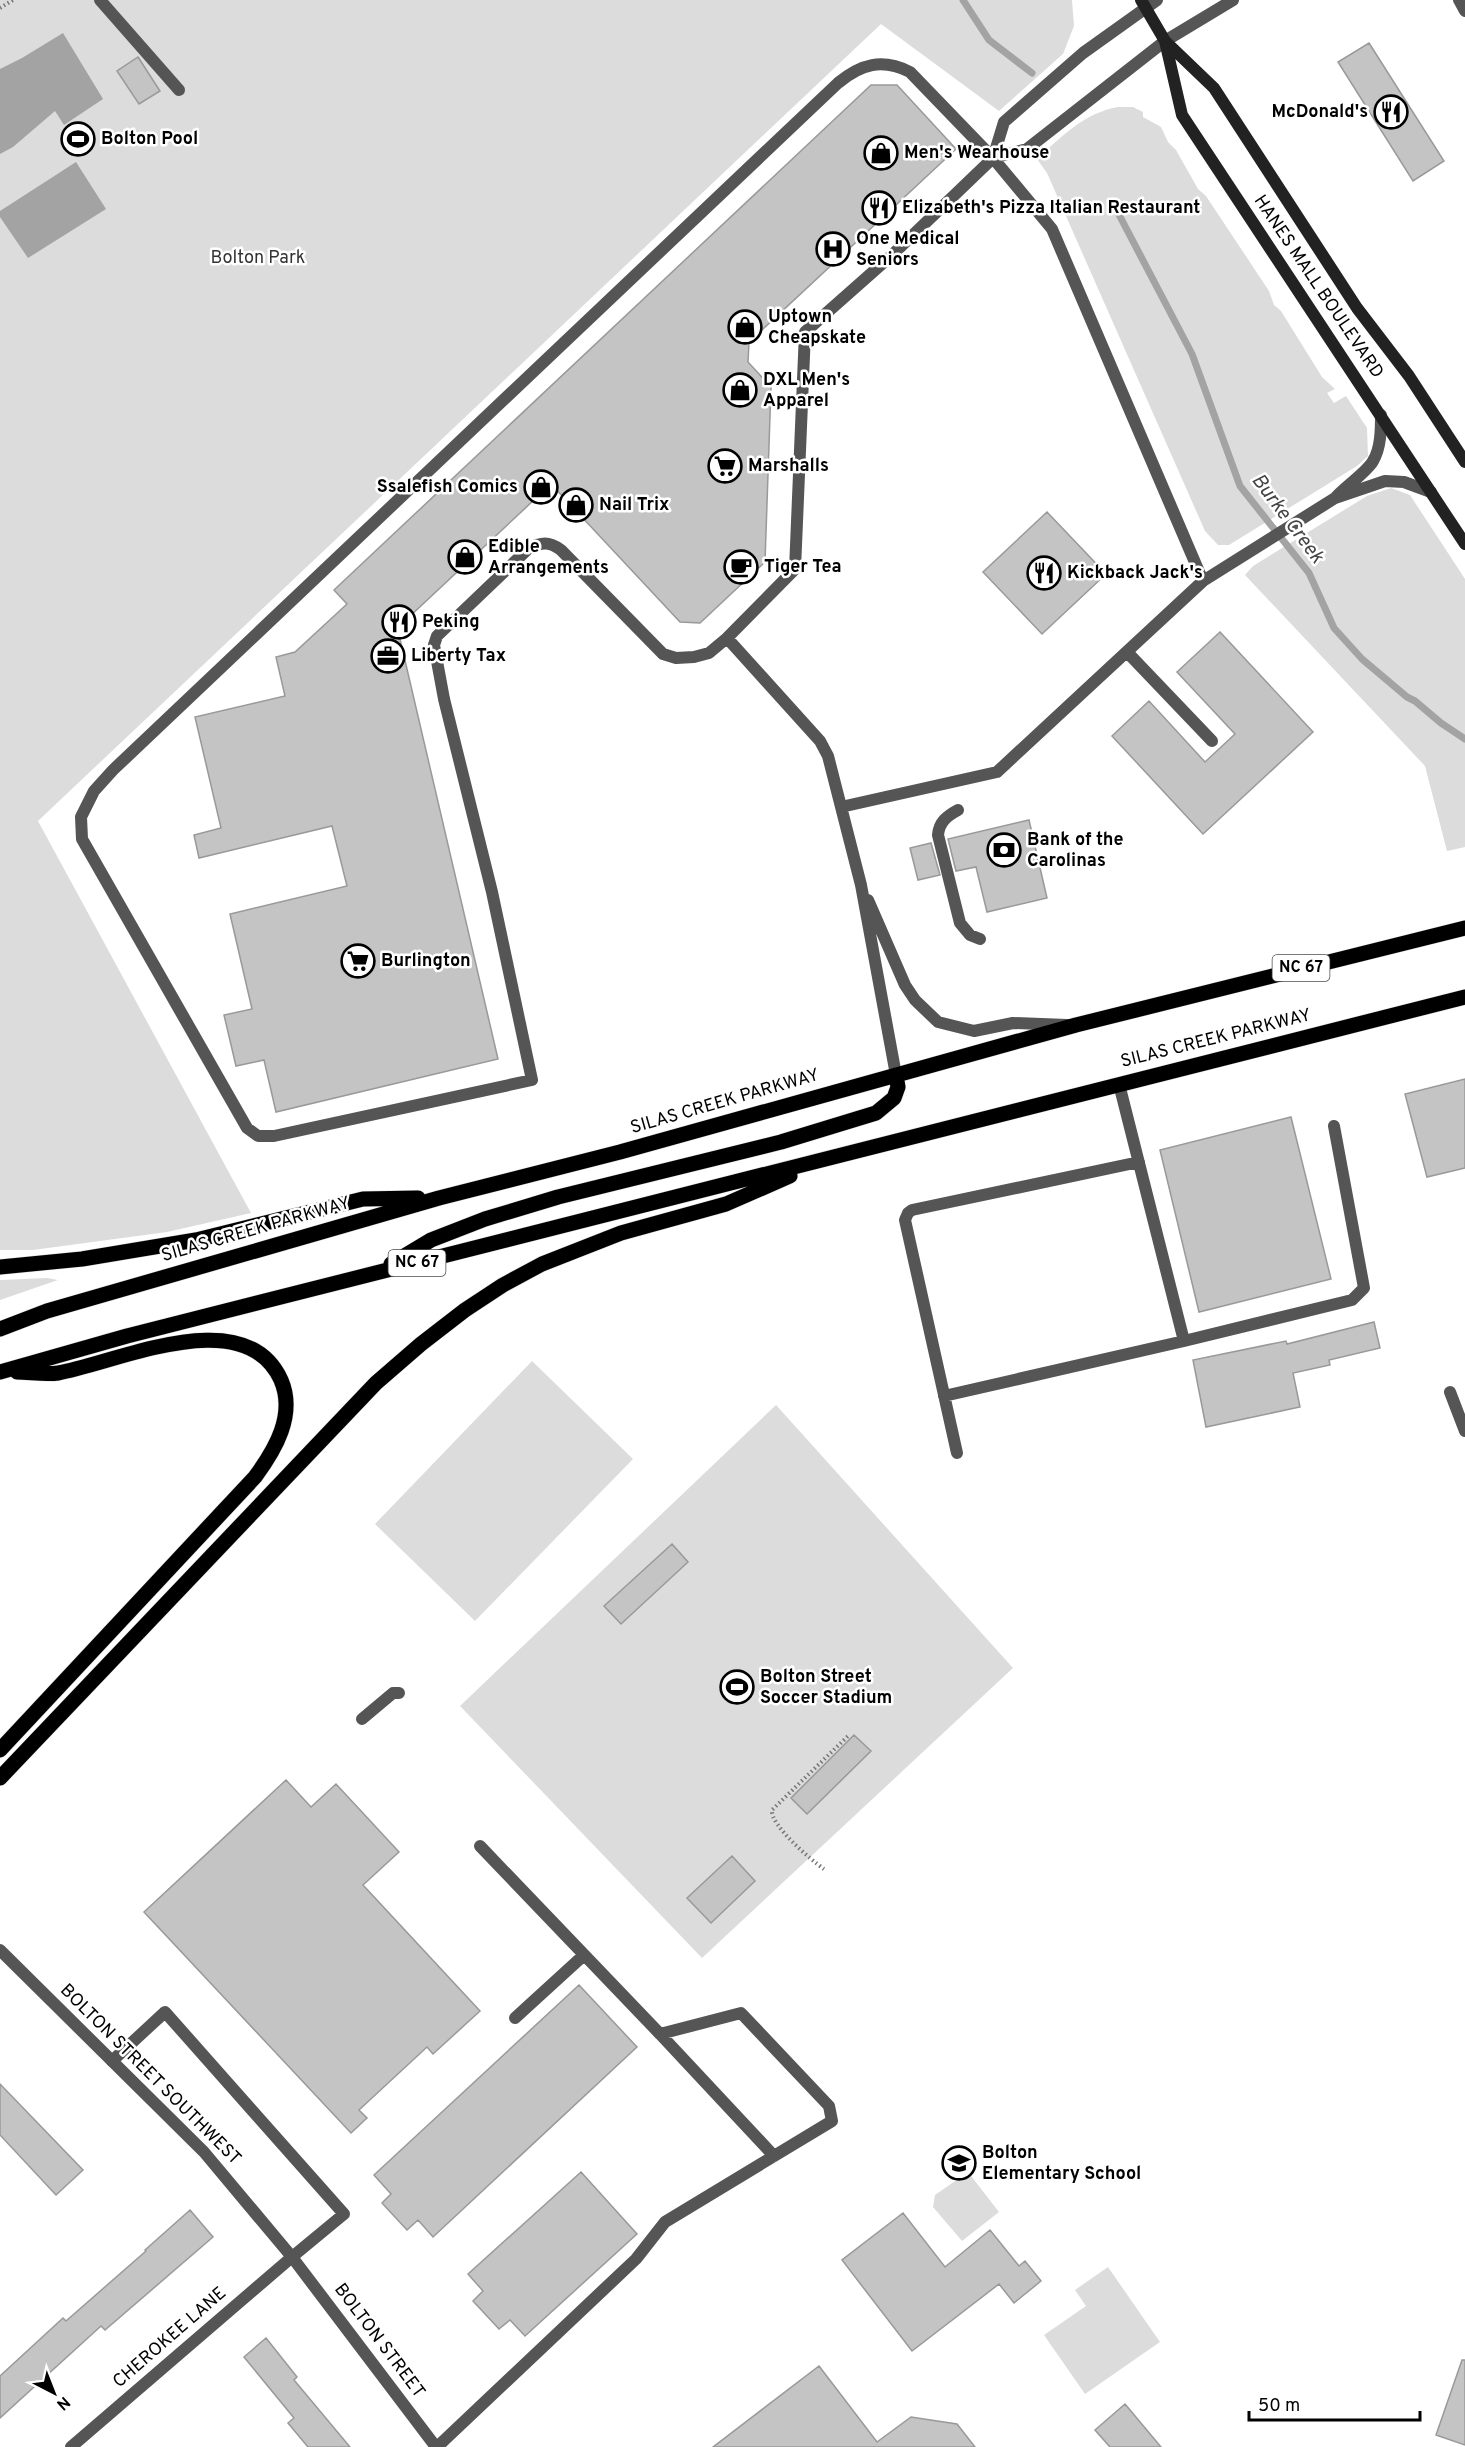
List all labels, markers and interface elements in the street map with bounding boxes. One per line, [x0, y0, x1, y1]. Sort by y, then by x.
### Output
restaurant icon: McDonald's [1373, 94, 1409, 130]
place label: McDonald's [1272, 101, 1368, 124]
sports icon: Bolton Pool [60, 121, 96, 157]
place label: Bolton Pool [101, 128, 198, 151]
shop icon: Men's Wearhouse [863, 135, 899, 171]
place label: Men's Wearhouse [904, 142, 1049, 165]
restaurant icon: Elizabeth's Pizza Italian Restaurant [861, 190, 897, 226]
street label: HANES MALL BOULEVARD [1248, 191, 1388, 383]
place label: Elizabeth's Pizza Italian Restaurant [902, 197, 1200, 220]
place label: One Medical Seniors [856, 228, 960, 272]
hospital icon: One Medical Seniors [815, 231, 851, 267]
park label: Bolton Park [211, 247, 305, 270]
place label: Uptown Cheapskate [768, 306, 866, 350]
shop icon: Uptown Cheapskate [727, 309, 763, 345]
place label: DXL Men's Apparel [763, 369, 850, 413]
shop icon: DXL Men's Apparel [722, 372, 758, 408]
supermarket icon: Marshalls [707, 448, 743, 484]
place label: Marshalls [748, 455, 829, 478]
shop icon: Ssalefish Comics [523, 469, 559, 505]
water label: Burke Creek [1245, 469, 1330, 570]
place label: Ssalefish Comics [377, 476, 518, 499]
shop icon: Nail Trix [558, 487, 594, 523]
place label: Nail Trix [599, 494, 669, 517]
place label: Edible Arrangements [488, 536, 609, 580]
shop icon: Edible Arrangements [447, 539, 483, 575]
cafe icon: Tiger Tea [723, 549, 759, 585]
restaurant icon: Kickback Jack's [1026, 555, 1062, 591]
place label: Tiger Tea [764, 556, 842, 579]
place label: Kickback Jack's [1067, 562, 1203, 585]
restaurant icon: Peking [381, 604, 417, 640]
place label: Peking [422, 611, 480, 634]
office icon: Liberty Tax [370, 638, 406, 674]
place label: Liberty Tax [411, 645, 506, 668]
place label: Bank of the Carolinas [1027, 829, 1123, 873]
bank icon: Bank of the Carolinas [986, 832, 1022, 868]
supermarket icon: Burlington [340, 943, 376, 979]
place label: Burlington [381, 950, 471, 973]
road number: NC 67 [1272, 955, 1330, 981]
street label: SILAS CREEK PARKWAY [1118, 1004, 1314, 1074]
street label: SILAS CREEK PARKWAY [628, 1064, 822, 1140]
street label: SILAS CREEK PARKWAY [159, 1192, 353, 1268]
road number: NC 67 [388, 1250, 446, 1276]
place label: Bolton Street Soccer Stadium [760, 1666, 892, 1710]
sports icon: Bolton Street Soccer Stadium [719, 1669, 755, 1705]
street label: BOLTON STREET SOUTHWEST [55, 1980, 245, 2170]
place label: Bolton Elementary School [982, 2142, 1141, 2186]
school or university icon: Bolton Elementary School [941, 2145, 977, 2181]
street label: BOLTON STREET [328, 2279, 430, 2403]
street label: CHEROKEE LANE [109, 2282, 231, 2394]
north arrow [24, 2363, 84, 2423]
scale bar [1249, 2384, 1420, 2422]
text: N [52, 2391, 74, 2414]
text: 50 m [1258, 2395, 1300, 2418]

